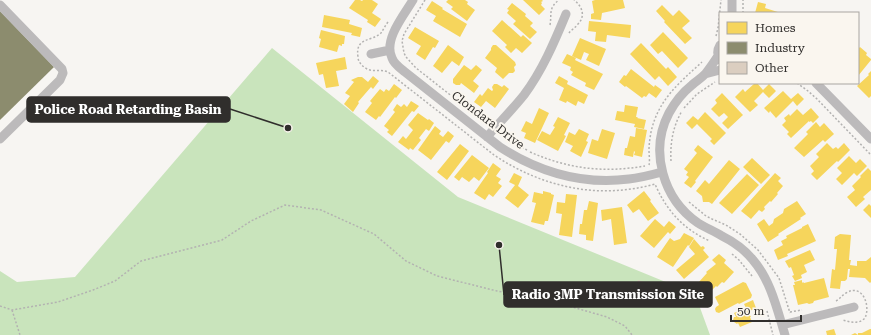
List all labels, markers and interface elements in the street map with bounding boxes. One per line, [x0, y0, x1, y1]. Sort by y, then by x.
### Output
legend [719, 12, 859, 84]
text: Homes [755, 21, 796, 35]
text: Industry [755, 41, 806, 55]
text: Other [755, 61, 788, 75]
street label: Clondara Drive [449, 88, 527, 152]
callout: Police Road Retarding Basin [27, 97, 230, 122]
text: Police Road Retarding Basin [35, 102, 222, 117]
callout: Radio 3MP Transmission Site [504, 282, 712, 307]
text: Radio 3MP Transmission Site [512, 287, 705, 302]
scale bar [731, 297, 801, 323]
text: 50 m [737, 304, 764, 318]

